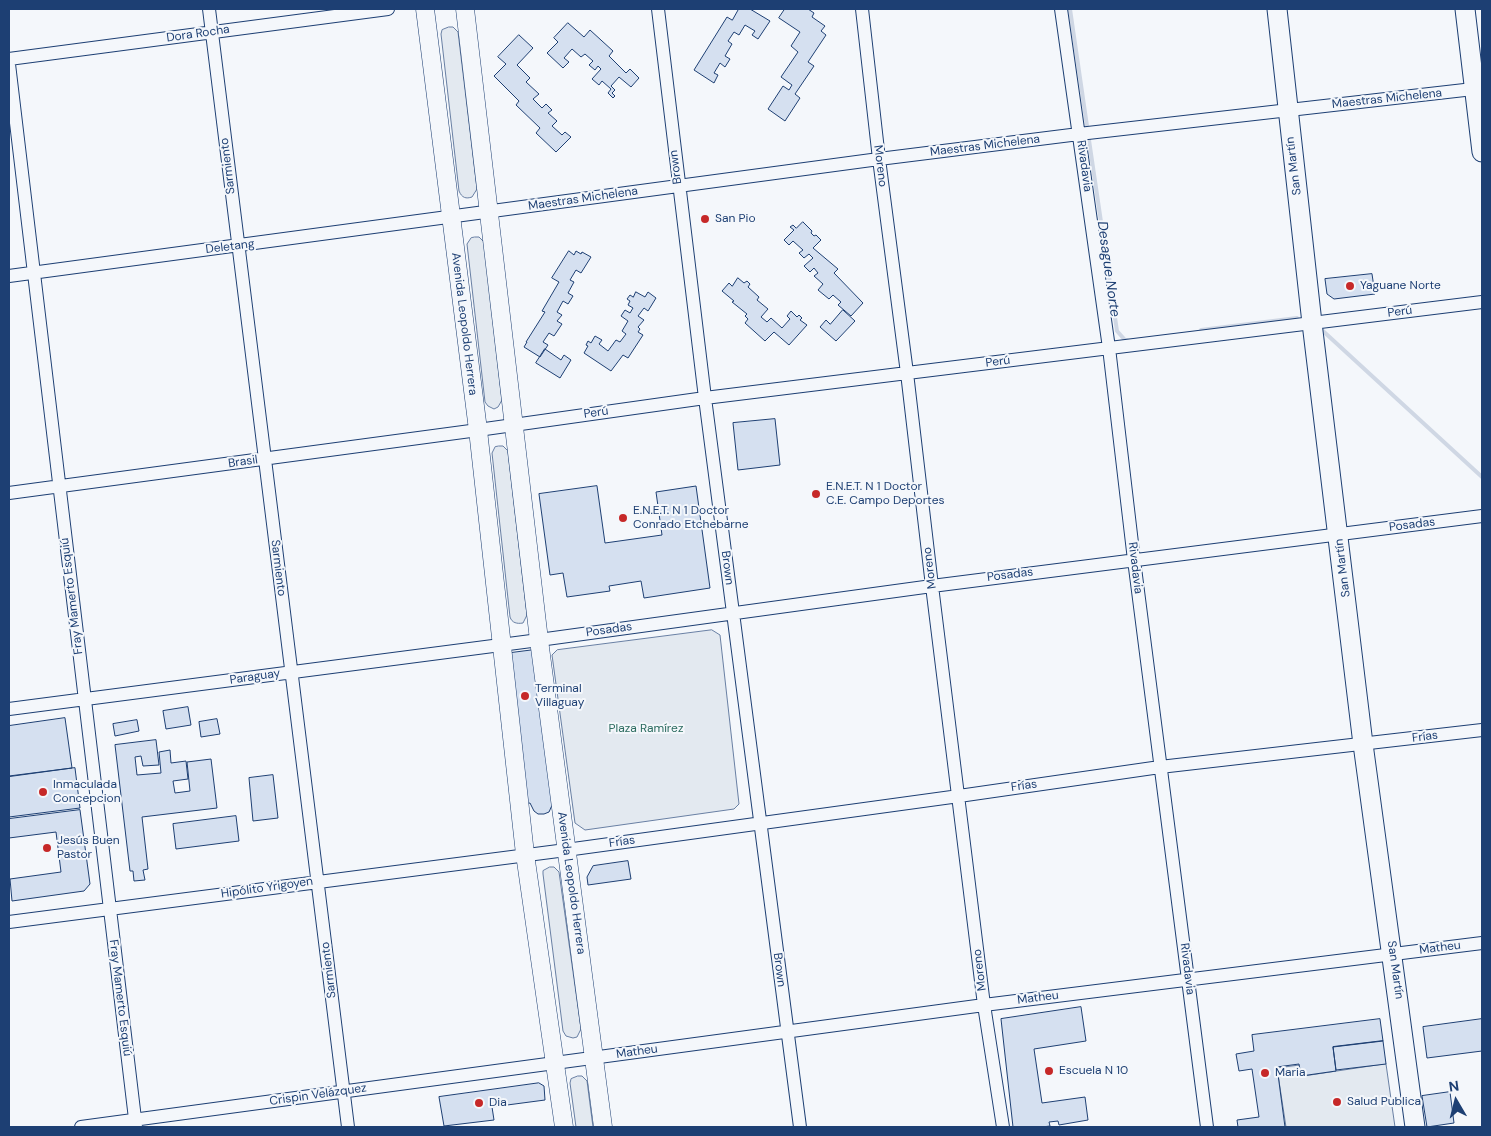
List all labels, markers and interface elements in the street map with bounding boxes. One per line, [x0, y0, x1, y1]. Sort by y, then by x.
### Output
street label: Dora Rocha [165, 22, 231, 46]
street label: Maestras Michelena [1331, 86, 1443, 112]
street label: Maestras Michelena [929, 132, 1041, 160]
street label: San Martín [1283, 136, 1305, 196]
street label: Sarmiento [217, 137, 239, 195]
street label: Rivadavia [1073, 139, 1095, 193]
street label: Moreno [870, 144, 890, 188]
street label: Brown [667, 149, 685, 185]
street label: Maestras Michelena [527, 184, 639, 214]
place label: San Pio [715, 212, 756, 226]
marker: San Pio [699, 213, 711, 225]
water label: Desague Norte [1093, 220, 1123, 318]
street label: Deletang [205, 237, 255, 257]
street label: Avenida Leopoldo Herrera [448, 252, 480, 396]
place label: Yaguane Norte [1360, 279, 1441, 293]
marker: Yaguane Norte [1344, 280, 1356, 292]
street label: Perú [1387, 303, 1413, 321]
street label: Perú [985, 353, 1011, 371]
street label: Perú [583, 404, 609, 422]
street label: Brasil [227, 453, 259, 471]
place label: E.N.E.T. N 1 Doctor C.E. Campo Deportes [826, 480, 944, 508]
marker: E.N.E.T. N 1 Doctor C.E. Campo Deportes [810, 488, 822, 500]
place label: E.N.E.T. N 1 Doctor Conrado Etchebarne [633, 504, 748, 532]
marker: E.N.E.T. N 1 Doctor Conrado Etchebarne [617, 512, 629, 524]
street label: Posadas [1388, 515, 1436, 535]
street label: Fray Mamerto Esquiú [58, 537, 86, 655]
street label: San Martín [1332, 538, 1354, 598]
street label: Sarmiento [267, 539, 289, 597]
street label: Rivadavia [1125, 541, 1145, 595]
street label: Moreno [920, 546, 940, 590]
street label: Brown [718, 550, 736, 586]
street label: Posadas [986, 565, 1034, 585]
street label: Posadas [585, 620, 633, 640]
street label: Paraguay [229, 666, 281, 688]
place label: Terminal Villaguay [535, 682, 584, 710]
marker: Terminal Villaguay [519, 690, 531, 702]
park label: Plaza Ramírez [609, 722, 683, 736]
street label: Frías [1411, 728, 1439, 746]
street label: Frías [1010, 777, 1038, 795]
place label: Inmaculada Concepcion [53, 778, 121, 806]
marker: Inmaculada Concepcion [37, 786, 49, 798]
street label: Avenida Leopoldo Herrera [554, 811, 588, 955]
street label: Frías [608, 833, 636, 851]
place label: Jesús Buen Pastor [57, 834, 120, 862]
marker: Jesús Buen Pastor [41, 842, 53, 854]
street label: Hipólito Yrigoyen [220, 874, 314, 902]
street label: Matheu [1418, 938, 1462, 958]
street label: Fray Mamerto Esquiú [106, 939, 134, 1057]
street label: San Martín [1384, 940, 1406, 1000]
street label: Sarmiento [318, 941, 340, 999]
street label: Rivadavia [1177, 942, 1197, 996]
street label: Moreno [970, 948, 990, 992]
street label: Brown [770, 952, 788, 988]
street label: Matheu [1016, 988, 1060, 1008]
street label: Matheu [615, 1042, 659, 1062]
place label: Escuela N 10 [1059, 1064, 1128, 1078]
marker: Escuela N 10 [1043, 1065, 1055, 1077]
place label: Maria [1275, 1066, 1305, 1080]
marker: Maria [1259, 1067, 1271, 1079]
north arrow [1431, 1076, 1481, 1126]
text: N [1448, 1077, 1460, 1096]
street label: Crispin Velázquez [269, 1081, 367, 1109]
place label: Salud Publica [1347, 1095, 1421, 1109]
place label: Dia [489, 1096, 507, 1110]
marker: Salud Publica [1331, 1096, 1343, 1108]
marker: Dia [473, 1097, 485, 1109]

